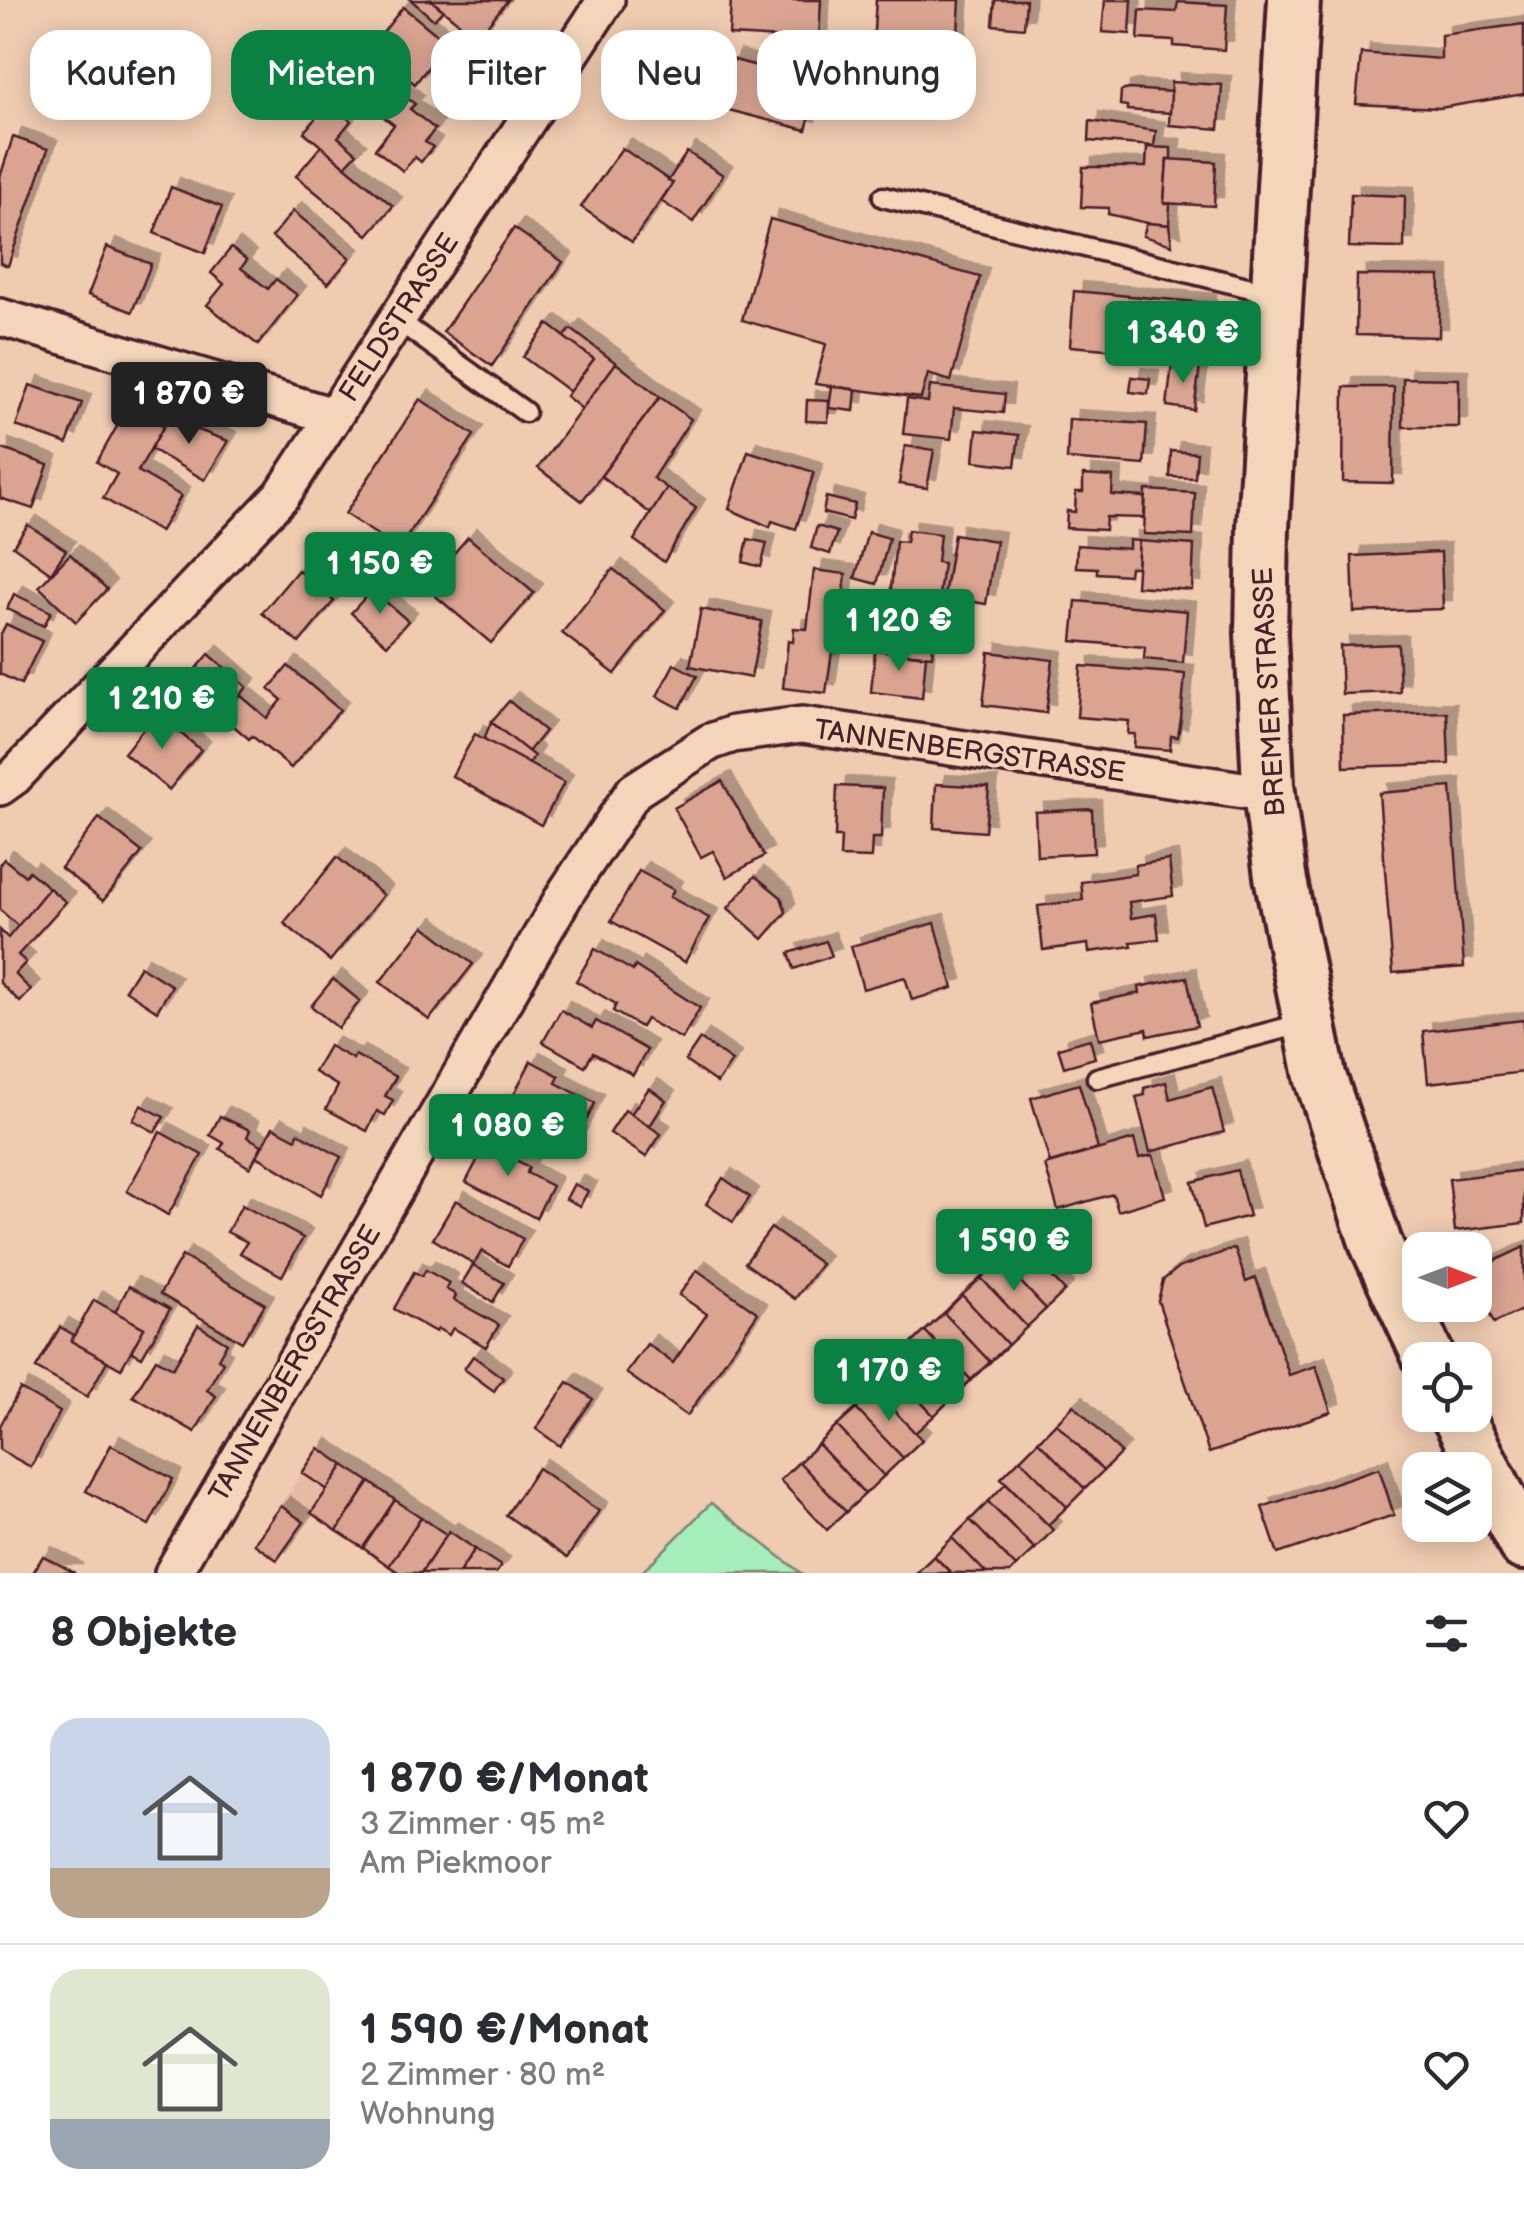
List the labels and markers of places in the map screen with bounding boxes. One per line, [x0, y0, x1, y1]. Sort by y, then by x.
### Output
pin: 1 340 € [1091, 301, 1275, 386]
pin: 1 870 € [97, 362, 281, 447]
pin: 1 150 € [288, 532, 472, 617]
pin: 1 120 € [807, 589, 991, 674]
pin: 1 210 € [70, 667, 254, 752]
pin: 1 080 € [416, 1094, 600, 1179]
pin: 1 590 € [922, 1209, 1106, 1294]
pin: 1 170 € [797, 1339, 981, 1424]

